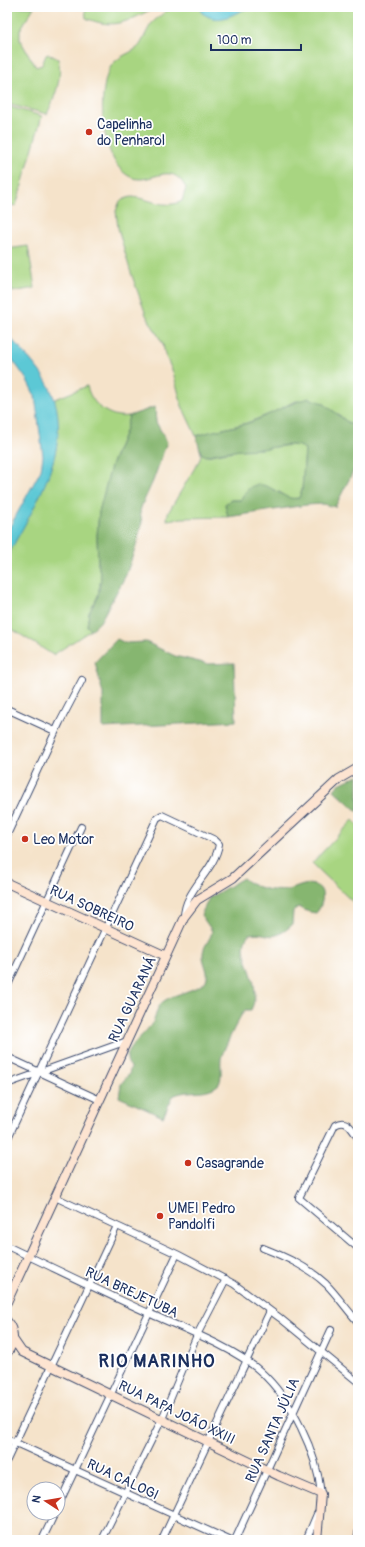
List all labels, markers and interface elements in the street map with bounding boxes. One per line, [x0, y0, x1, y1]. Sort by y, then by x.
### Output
scale bar [211, 26, 301, 52]
text: 100 m [217, 33, 252, 48]
place label: Capelinha do Penharol [97, 116, 165, 149]
marker: Capelinha do Penharol [84, 127, 94, 137]
place label: Leo Motor [33, 831, 94, 848]
marker: Leo Motor [20, 834, 30, 844]
street label: RUA SOBREIRO [47, 882, 137, 935]
street label: RUA GUARANÁ [104, 953, 160, 1045]
place label: Casagrande [196, 1155, 264, 1172]
marker: Casagrande [183, 1158, 193, 1168]
place label: UMEI Pedro Pandolfi [168, 1200, 236, 1233]
marker: UMEI Pedro Pandolfi [155, 1211, 165, 1221]
street label: RUA BREJETUBA [82, 1263, 181, 1321]
district label: RIO MARINHO [99, 1350, 215, 1373]
street label: RUA SANTA JÚLIA [242, 1375, 303, 1485]
street label: RUA PAPA JOÃO XXIII [116, 1377, 238, 1448]
street label: RUA CALOGI [84, 1455, 161, 1503]
north arrow [26, 1481, 66, 1521]
text: N [30, 1493, 44, 1504]

